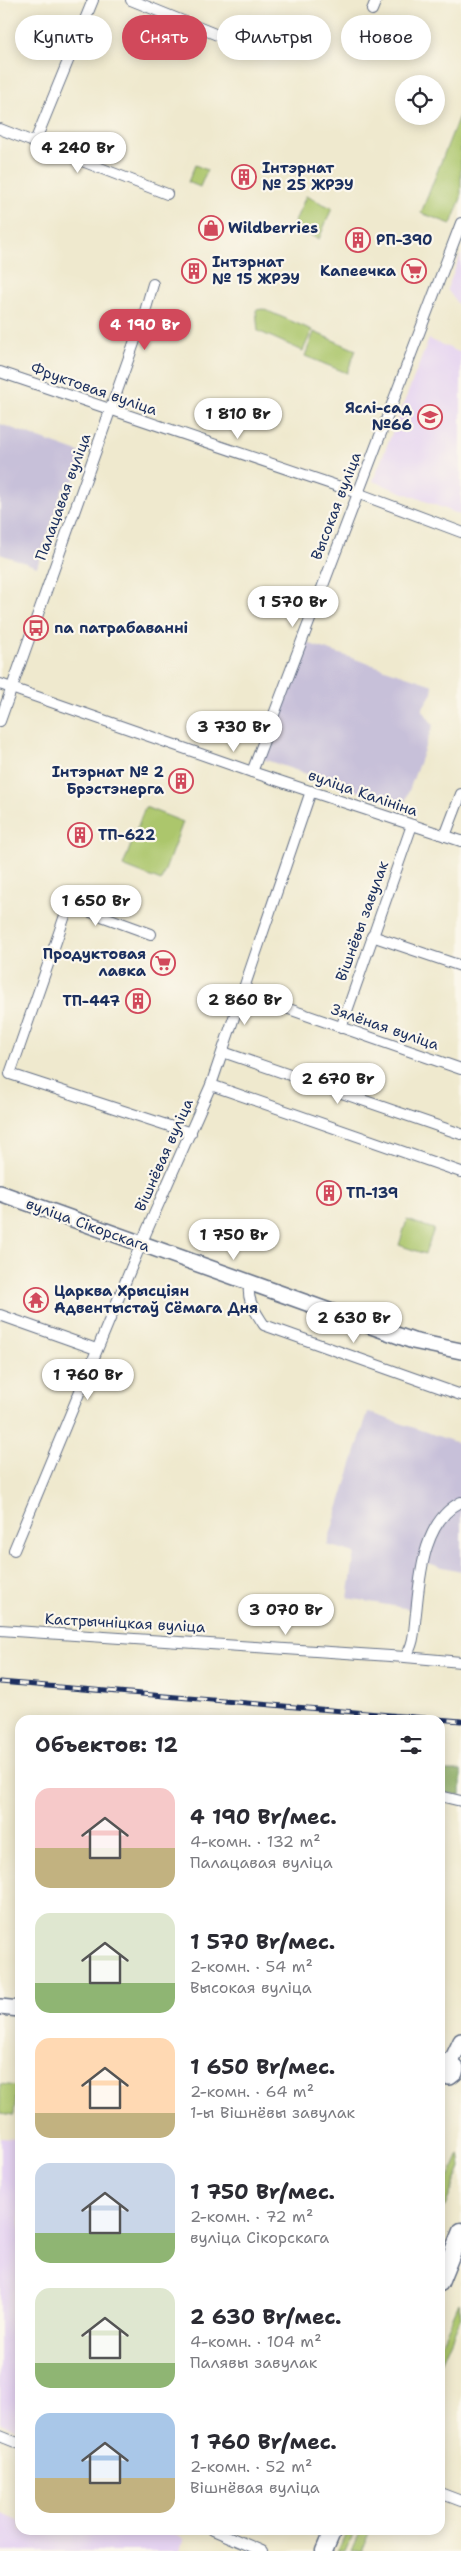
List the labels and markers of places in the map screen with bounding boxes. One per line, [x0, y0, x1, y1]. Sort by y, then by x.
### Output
pin: 4 240 Br [26, 132, 130, 174]
place label: Інтэрнат № 25 ЖРЭУ [262, 158, 354, 195]
building icon: Інтэрнат № 25 ЖРЭУ [231, 164, 257, 190]
shop icon: Wildberries [198, 215, 224, 241]
place label: Wildberries [228, 218, 318, 238]
building icon: РП-390 [345, 227, 371, 253]
place label: РП-390 [376, 230, 433, 250]
place label: Інтэрнат № 15 ЖРЭУ [212, 252, 300, 289]
building icon: Інтэрнат № 15 ЖРЭУ [181, 258, 207, 284]
supermarket icon: Капеечка [401, 258, 427, 284]
place label: Капеечка [320, 261, 397, 281]
pin: 4 190 Br [93, 308, 197, 351]
pin: 1 810 Br [186, 398, 290, 440]
place label: Яслі-сад №66 [345, 398, 413, 435]
school or university icon: Яслі-сад №66 [417, 404, 443, 430]
pin: 1 570 Br [241, 586, 345, 628]
bus stop icon: па патрабаванні [23, 615, 49, 641]
place label: па патрабаванні [54, 618, 188, 638]
pin: 3 730 Br [182, 710, 286, 753]
place label: Інтэрнат № 2 Брэстэнерга [52, 762, 165, 799]
building icon: Інтэрнат № 2 Брэстэнерга [168, 768, 194, 794]
building icon: ТП-622 [67, 822, 93, 848]
place label: ТП-622 [98, 825, 156, 845]
pin: 1 650 Br [44, 884, 148, 927]
place label: Продуктовая лавка [43, 944, 147, 981]
supermarket icon: Продуктовая лавка [150, 950, 176, 976]
pin: 2 860 Br [193, 984, 297, 1026]
building icon: ТП-447 [125, 988, 151, 1014]
place label: ТП-447 [62, 991, 120, 1011]
pin: 2 670 Br [286, 1062, 390, 1105]
building icon: ТП-139 [316, 1180, 342, 1206]
place label: ТП-139 [346, 1183, 398, 1203]
pin: 1 750 Br [182, 1218, 286, 1261]
place label: Царква Хрысціян Адвентыстаў Сёмага Дня [54, 1281, 258, 1318]
temple icon: Царква Хрысціян Адвентыстаў Сёмага Дня [23, 1287, 49, 1313]
pin: 2 630 Br [302, 1302, 406, 1344]
pin: 1 760 Br [36, 1358, 140, 1401]
pin: 3 070 Br [234, 1594, 338, 1636]

